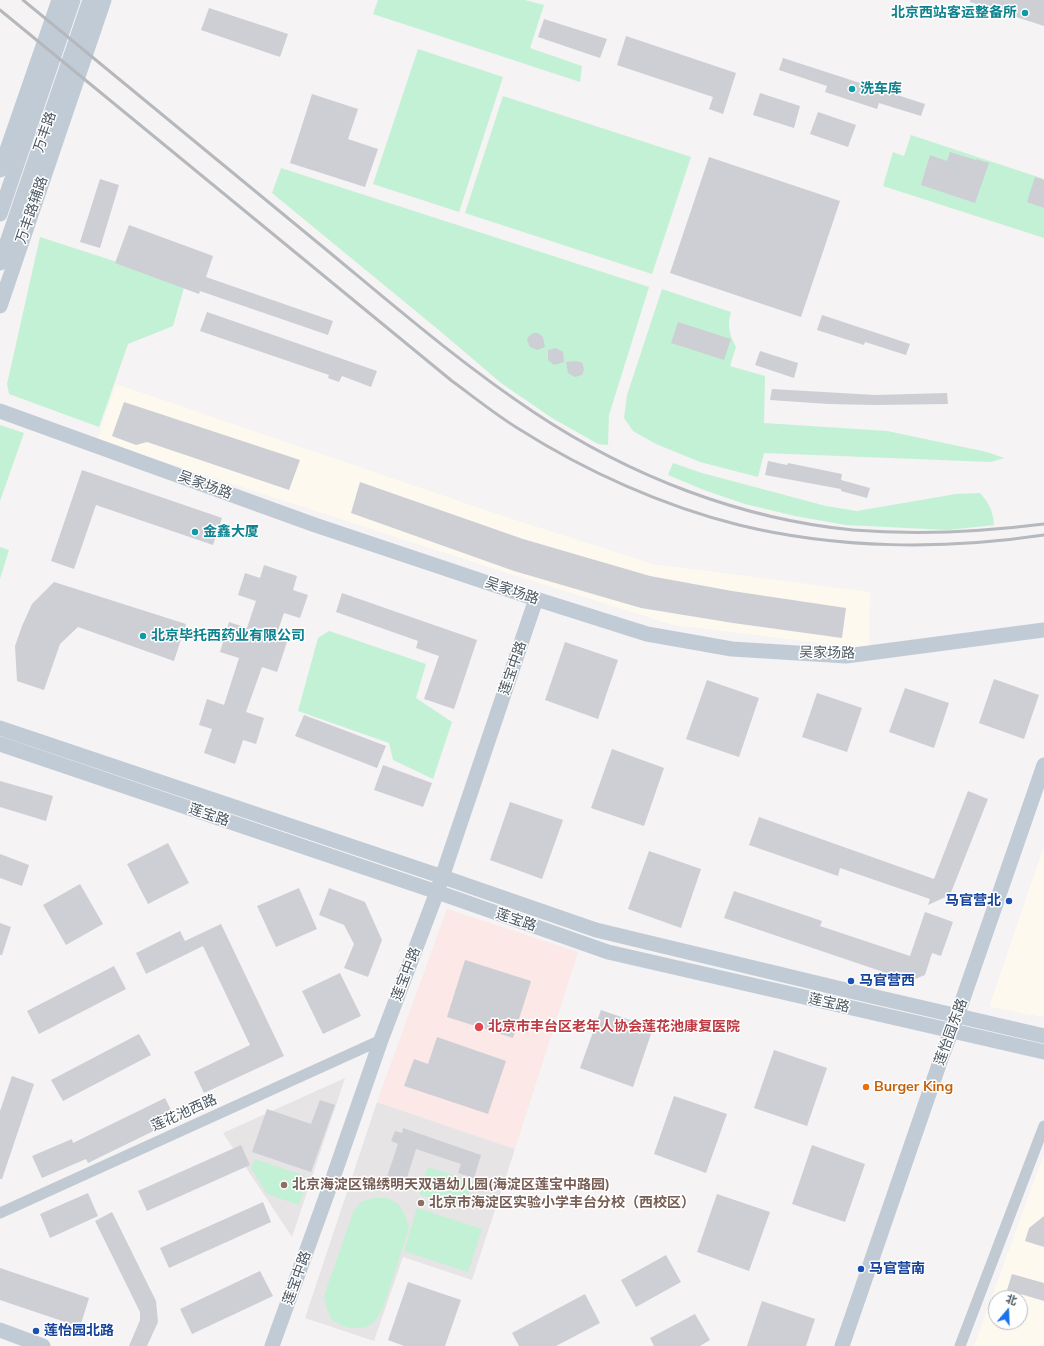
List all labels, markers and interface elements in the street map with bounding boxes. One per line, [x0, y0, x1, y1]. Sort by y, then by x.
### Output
place label: 北京西站客运整备所 [891, 5, 1017, 21]
marker: 北京西站客运整备所 [1020, 8, 1030, 18]
place label: 洗车库 [860, 81, 902, 97]
marker: 洗车库 [847, 84, 857, 94]
street label: 万丰路 [30, 109, 60, 155]
street label: 万丰路辅路 [13, 174, 51, 246]
street label: 吴家场路 [176, 468, 234, 502]
place label: 金鑫大厦 [203, 524, 259, 540]
marker: 金鑫大厦 [190, 527, 200, 537]
street label: 吴家场路 [483, 574, 541, 608]
place label: 北京毕托西药业有限公司 [151, 628, 305, 644]
marker: 北京毕托西药业有限公司 [138, 631, 148, 641]
street label: 莲宝中路 [496, 639, 530, 697]
street label: 吴家场路 [799, 644, 855, 662]
street label: 莲宝路 [186, 800, 232, 830]
place label: 马官营北 [945, 893, 1001, 909]
marker: 马官营北 [1004, 896, 1014, 906]
street label: 莲宝路 [493, 905, 539, 935]
street label: 莲宝中路 [388, 945, 424, 1003]
place label: 马官营西 [859, 973, 915, 989]
marker: 马官营西 [846, 976, 856, 986]
street label: 莲宝路 [807, 990, 851, 1016]
street label: 莲怡园东路 [931, 996, 971, 1068]
place label: 北京市丰台区老年人协会莲花池康复医院 [488, 1019, 740, 1035]
marker: 北京市丰台区老年人协会莲花池康复医院 [473, 1021, 485, 1033]
place label: Burger King [874, 1079, 953, 1095]
marker: Burger King [861, 1082, 871, 1092]
street label: 莲花池西路 [149, 1091, 219, 1135]
place label: 北京海淀区锦绣明天双语幼儿园(海淀区莲宝中路园) [292, 1177, 610, 1193]
marker: 北京海淀区锦绣明天双语幼儿园(海淀区莲宝中路园) [279, 1180, 289, 1190]
place label: 北京市海淀区实验小学丰台分校（西校区） [429, 1195, 695, 1211]
marker: 北京市海淀区实验小学丰台分校（西校区） [416, 1198, 426, 1208]
street label: 莲宝中路 [280, 1249, 314, 1307]
place label: 马官营南 [869, 1261, 925, 1277]
marker: 马官营南 [856, 1264, 866, 1274]
north arrow [988, 1290, 1028, 1330]
text: 北 [1004, 1291, 1019, 1308]
place label: 莲怡园北路 [44, 1323, 114, 1339]
marker: 莲怡园北路 [31, 1326, 41, 1336]

